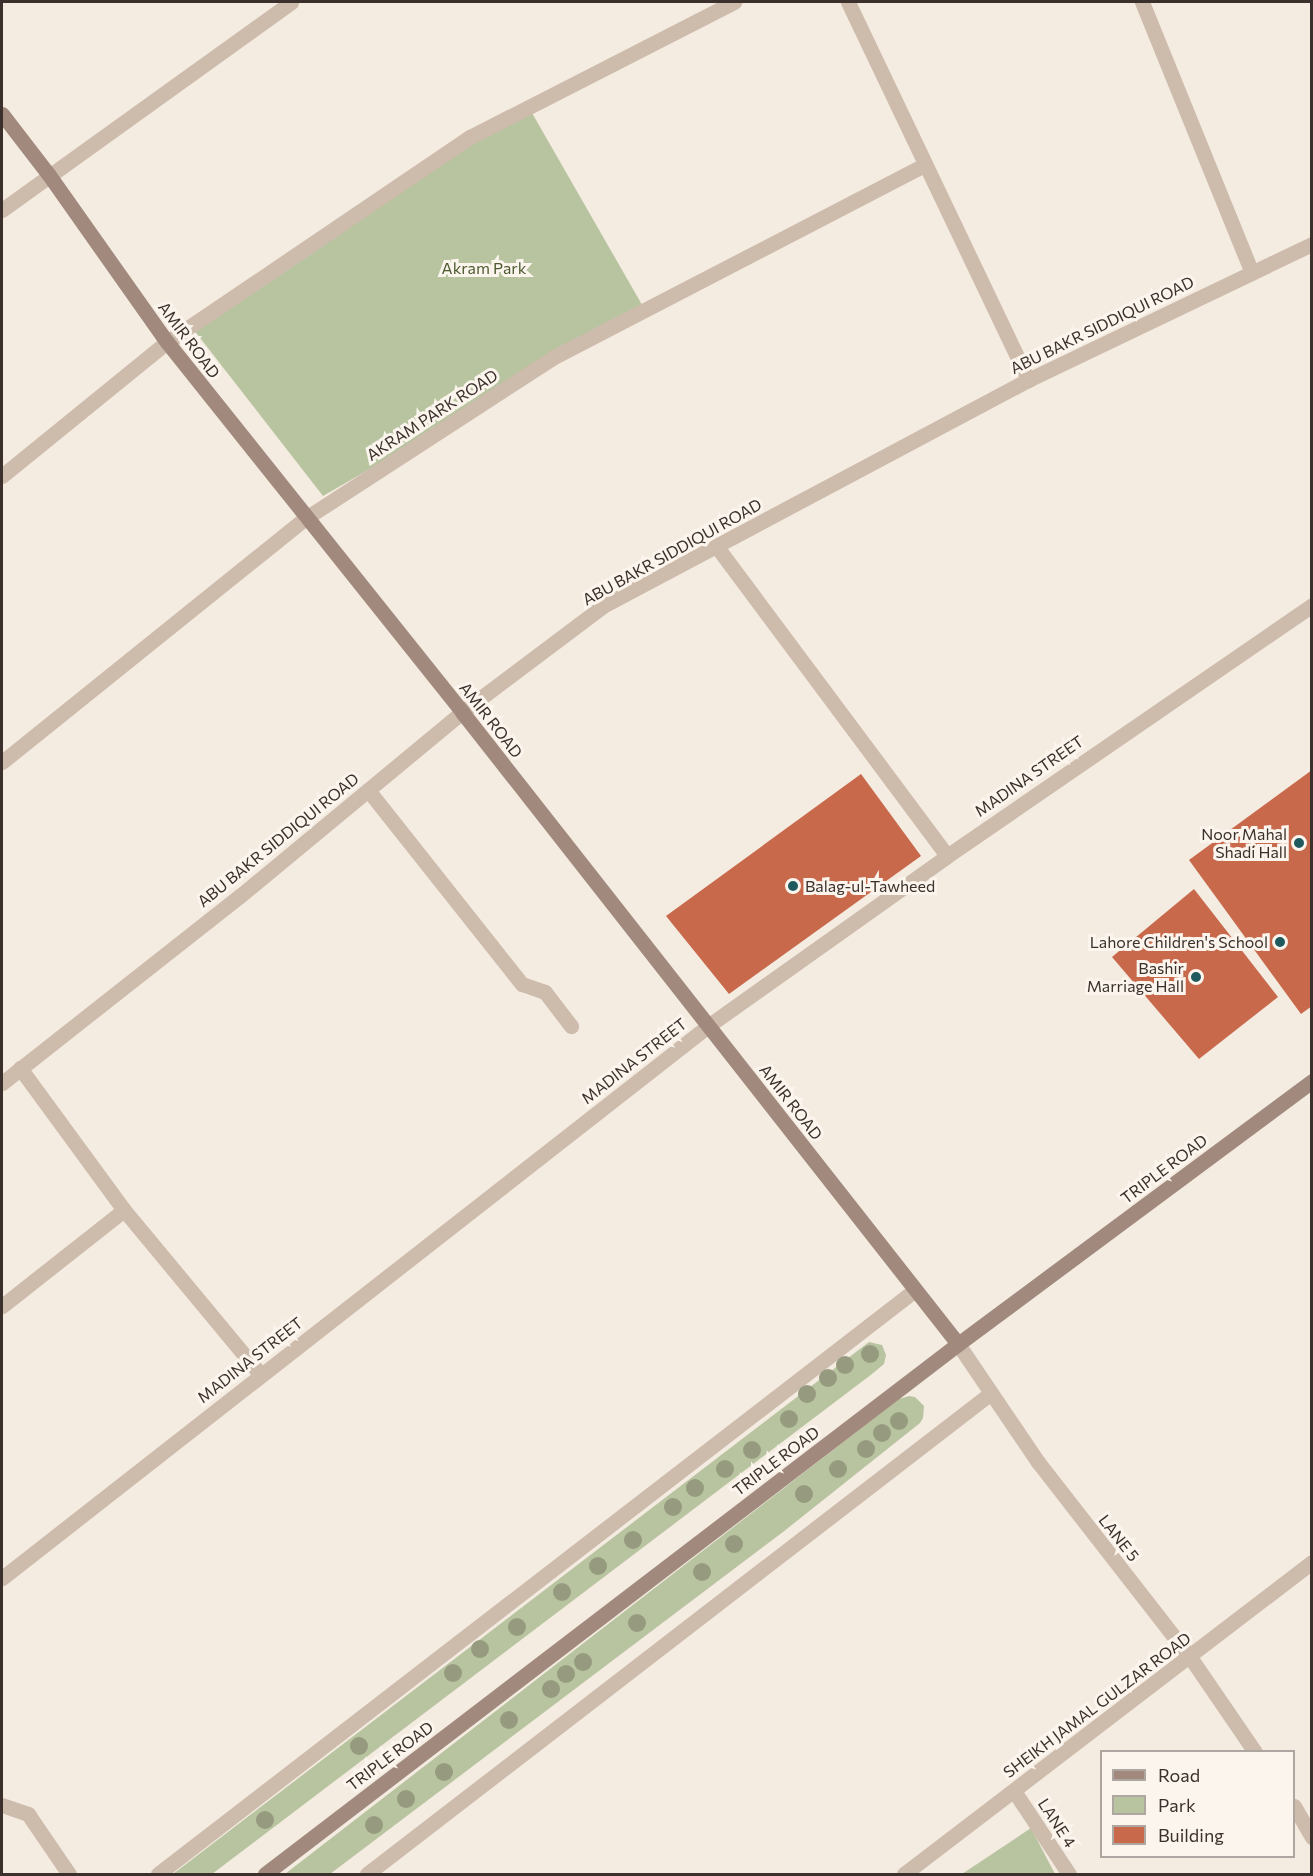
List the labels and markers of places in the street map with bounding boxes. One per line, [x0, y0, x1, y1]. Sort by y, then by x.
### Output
place label: Noor Mahal Shadi Hall [1201, 824, 1287, 862]
marker: Noor Mahal Shadi Hall [1292, 836, 1306, 850]
place label: Balag-ul-Tawheed [805, 876, 935, 896]
marker: Balag-ul-Tawheed [786, 879, 800, 893]
place label: Lahore Children's School [1090, 932, 1268, 952]
marker: Lahore Children's School [1273, 935, 1287, 949]
place label: Bashir Marriage Hall [1087, 958, 1184, 996]
marker: Bashir Marriage Hall [1189, 970, 1203, 984]

